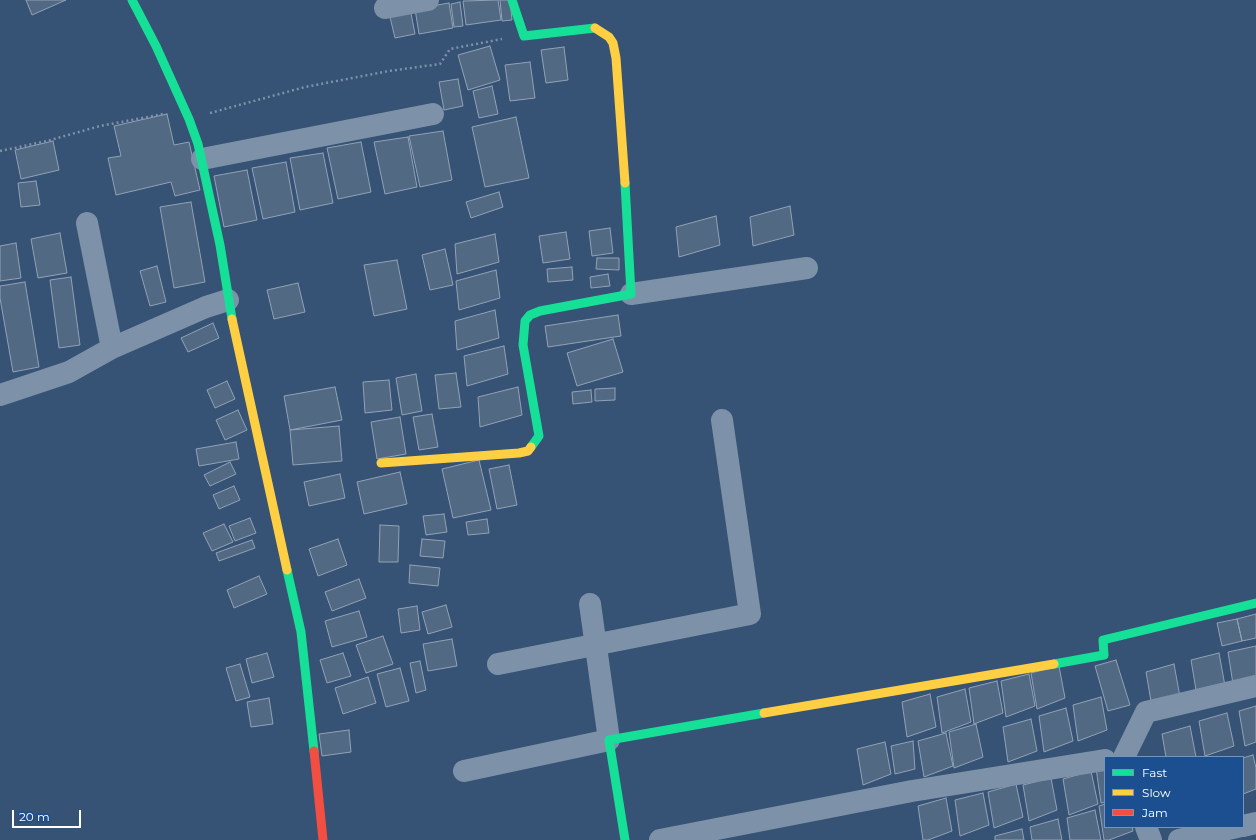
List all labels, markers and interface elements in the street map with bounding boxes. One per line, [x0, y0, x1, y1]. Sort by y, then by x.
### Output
legend [1104, 756, 1244, 828]
text: Fast [1142, 765, 1167, 780]
text: Slow [1142, 785, 1171, 800]
scale bar [14, 802, 83, 828]
text: Jam [1142, 805, 1168, 820]
text: 20 m [19, 809, 50, 824]

